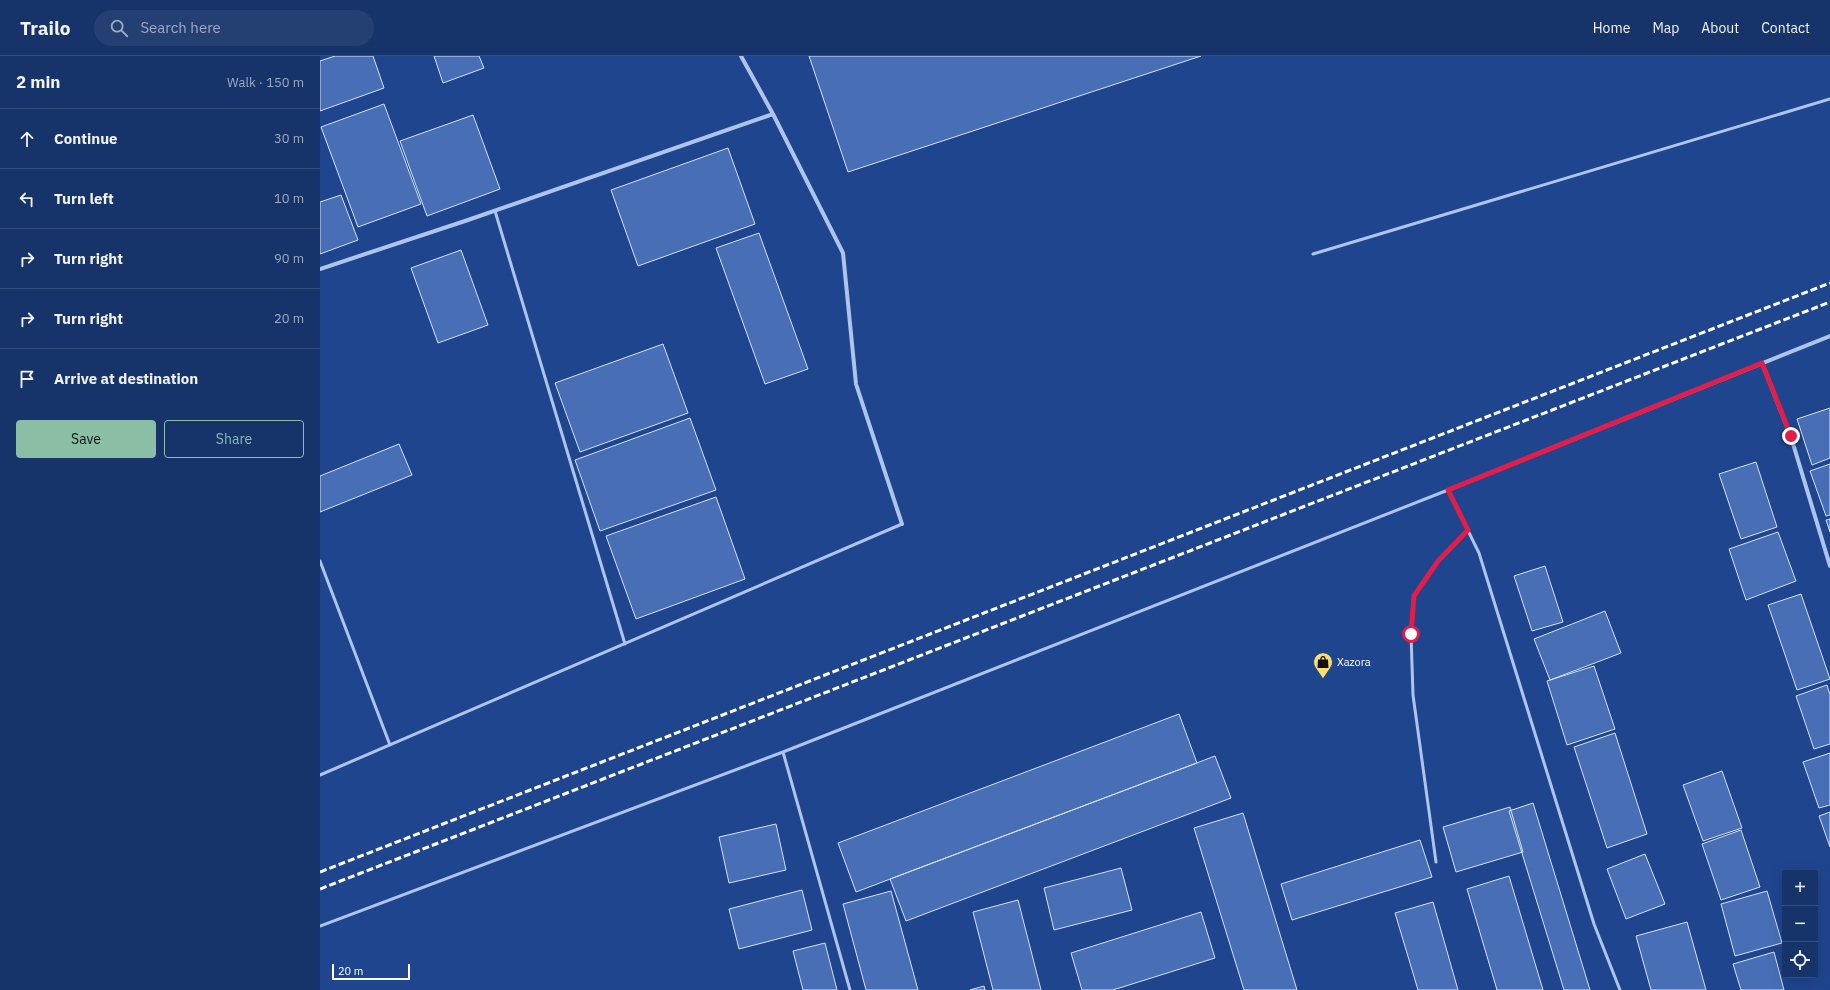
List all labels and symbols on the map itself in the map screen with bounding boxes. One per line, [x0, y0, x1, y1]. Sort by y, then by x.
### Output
route end [1782, 427, 1800, 445]
route start [1402, 625, 1420, 643]
shop icon: Xazora [1312, 651, 1334, 679]
place label: Xazora [1337, 655, 1371, 669]
scale bar [332, 962, 410, 981]

